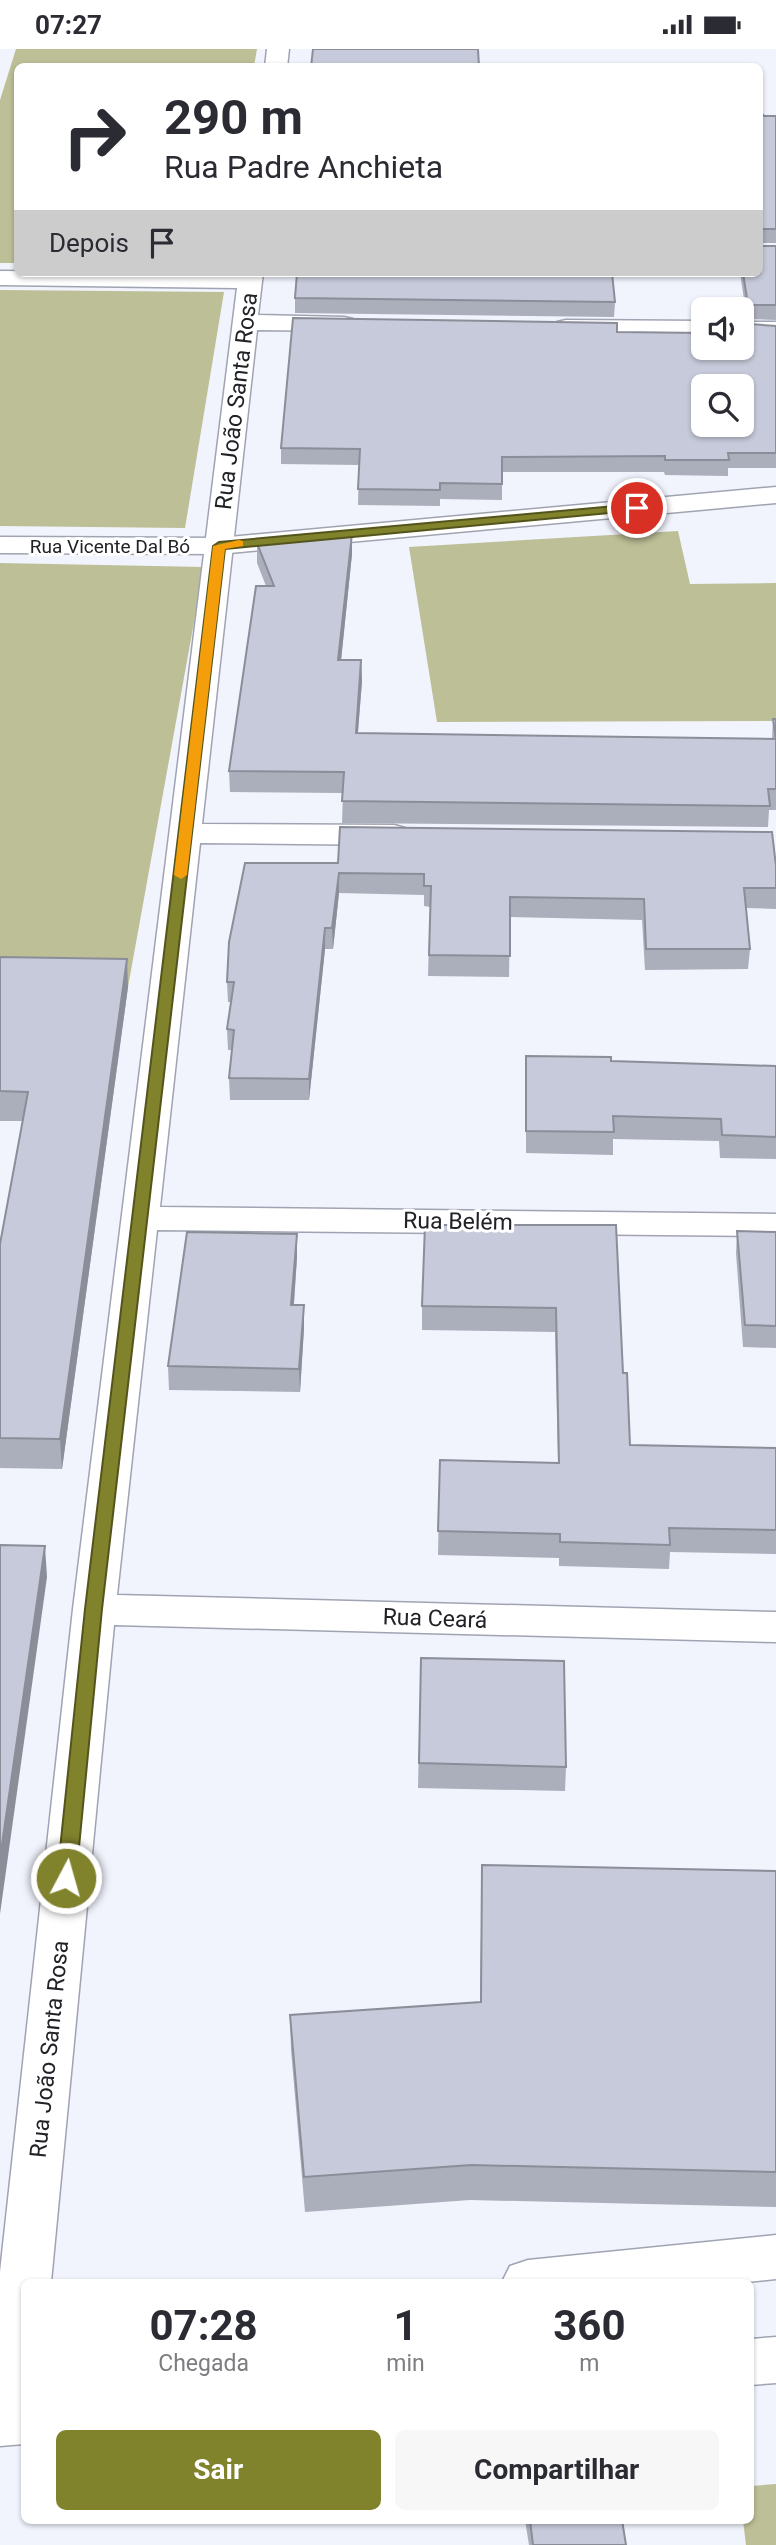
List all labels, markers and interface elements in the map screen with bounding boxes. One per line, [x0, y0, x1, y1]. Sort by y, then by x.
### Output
text: 07:27 [35, 10, 102, 40]
text: 290 m [164, 89, 303, 146]
icon: right [49, 91, 140, 182]
text: Rua Padre Anchieta [164, 148, 443, 186]
icon: arrive [143, 224, 181, 262]
text: Depois [49, 228, 129, 258]
street label: Rua João Santa Rosa [210, 291, 263, 511]
map controls [691, 297, 754, 437]
button: sound [691, 297, 754, 360]
button: search [691, 374, 754, 437]
pin [607, 478, 667, 538]
icon: arrive [618, 489, 656, 527]
street label: Rua Vicente Dal Bó [30, 535, 190, 558]
street label: Rua Belém [403, 1207, 513, 1236]
street label: Rua Ceará [382, 1603, 488, 1634]
position arrow [29, 1841, 103, 1915]
street label: Rua João Santa Rosa [25, 1939, 74, 2159]
text: 07:28 [150, 2301, 258, 2350]
text: 1 [393, 2301, 418, 2350]
text: 360 [553, 2301, 626, 2350]
text: Chegada [158, 2350, 249, 2377]
text: min [386, 2350, 425, 2377]
text: m [579, 2350, 599, 2377]
button: Sair [56, 2430, 381, 2510]
button: Compartilhar [395, 2430, 719, 2510]

